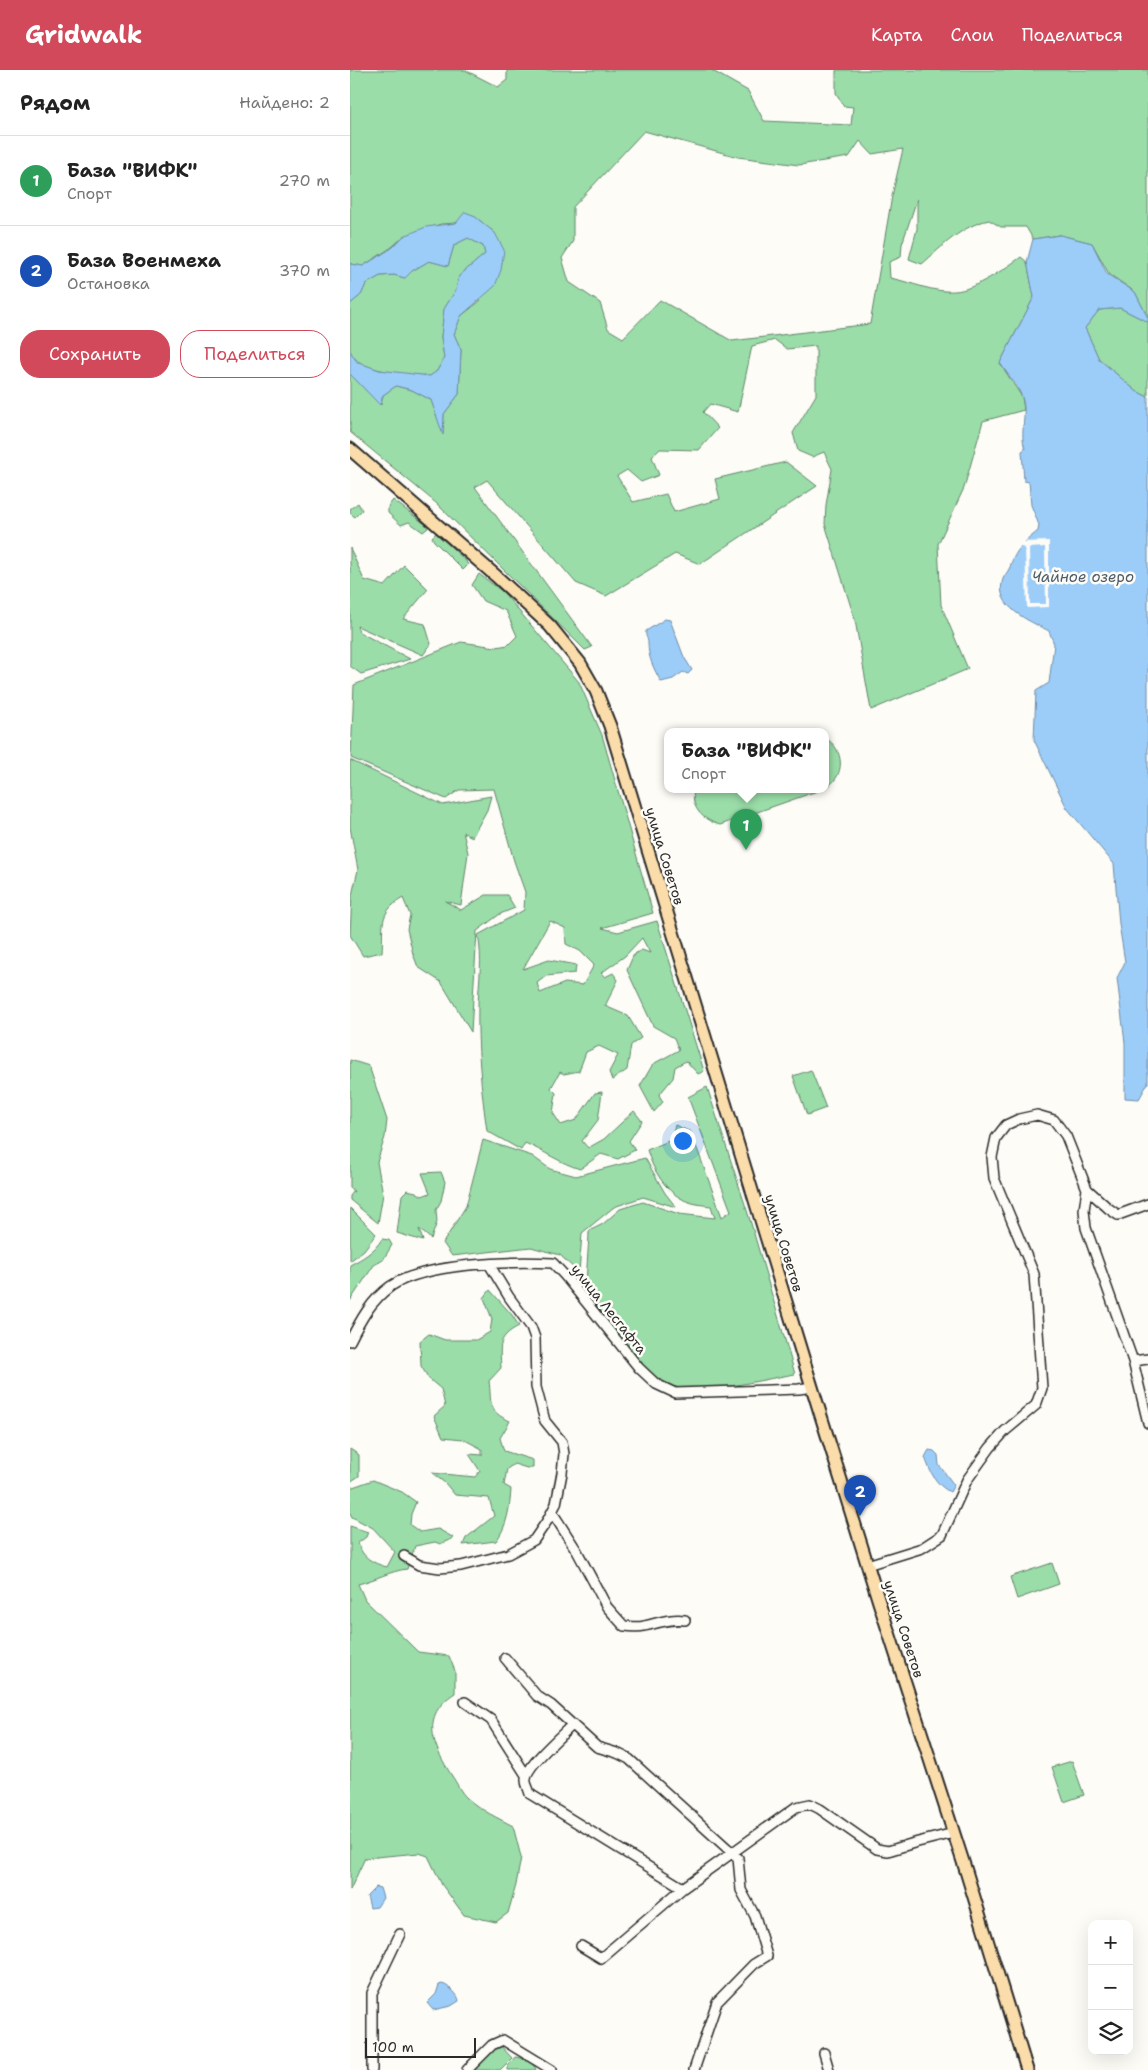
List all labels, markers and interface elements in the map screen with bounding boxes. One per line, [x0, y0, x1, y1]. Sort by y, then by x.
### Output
text: Gridwalk [25, 19, 142, 51]
text: Карта [871, 23, 922, 47]
text: Слои [950, 23, 994, 47]
text: Поделиться [1022, 23, 1123, 47]
text: Рядом [20, 89, 90, 117]
text: Найдено: 2 [239, 92, 330, 113]
text: База "ВИФК" [67, 158, 198, 183]
text: 1 [32, 170, 40, 191]
text: 270 m [279, 170, 330, 191]
text: Спорт [67, 183, 112, 204]
text: База Военмеха [67, 248, 221, 273]
text: 2 [30, 260, 42, 281]
text: 370 m [279, 260, 330, 281]
text: Остановка [67, 273, 150, 294]
button: Сохранить [20, 330, 170, 378]
button: Поделиться [180, 330, 330, 378]
water label: Чайное озеро [1032, 567, 1134, 587]
popup [664, 728, 829, 793]
text: База "ВИФК" [681, 738, 812, 763]
text: Спорт [681, 763, 726, 784]
street label: улица Советов [642, 805, 688, 907]
pin: 1 [730, 809, 762, 850]
your location [670, 1128, 696, 1154]
street label: улица Советов [761, 1192, 807, 1294]
street label: улица Лесгафта [567, 1260, 651, 1358]
pin: 2 [844, 1475, 876, 1516]
street label: улица Советов [880, 1578, 928, 1680]
map controls [1088, 1920, 1133, 2055]
button: + [1088, 1920, 1133, 1965]
button: − [1088, 1965, 1133, 2010]
button: layers [1088, 2010, 1133, 2055]
scale bar [365, 2035, 476, 2058]
text: 100 m [372, 2038, 414, 2056]

